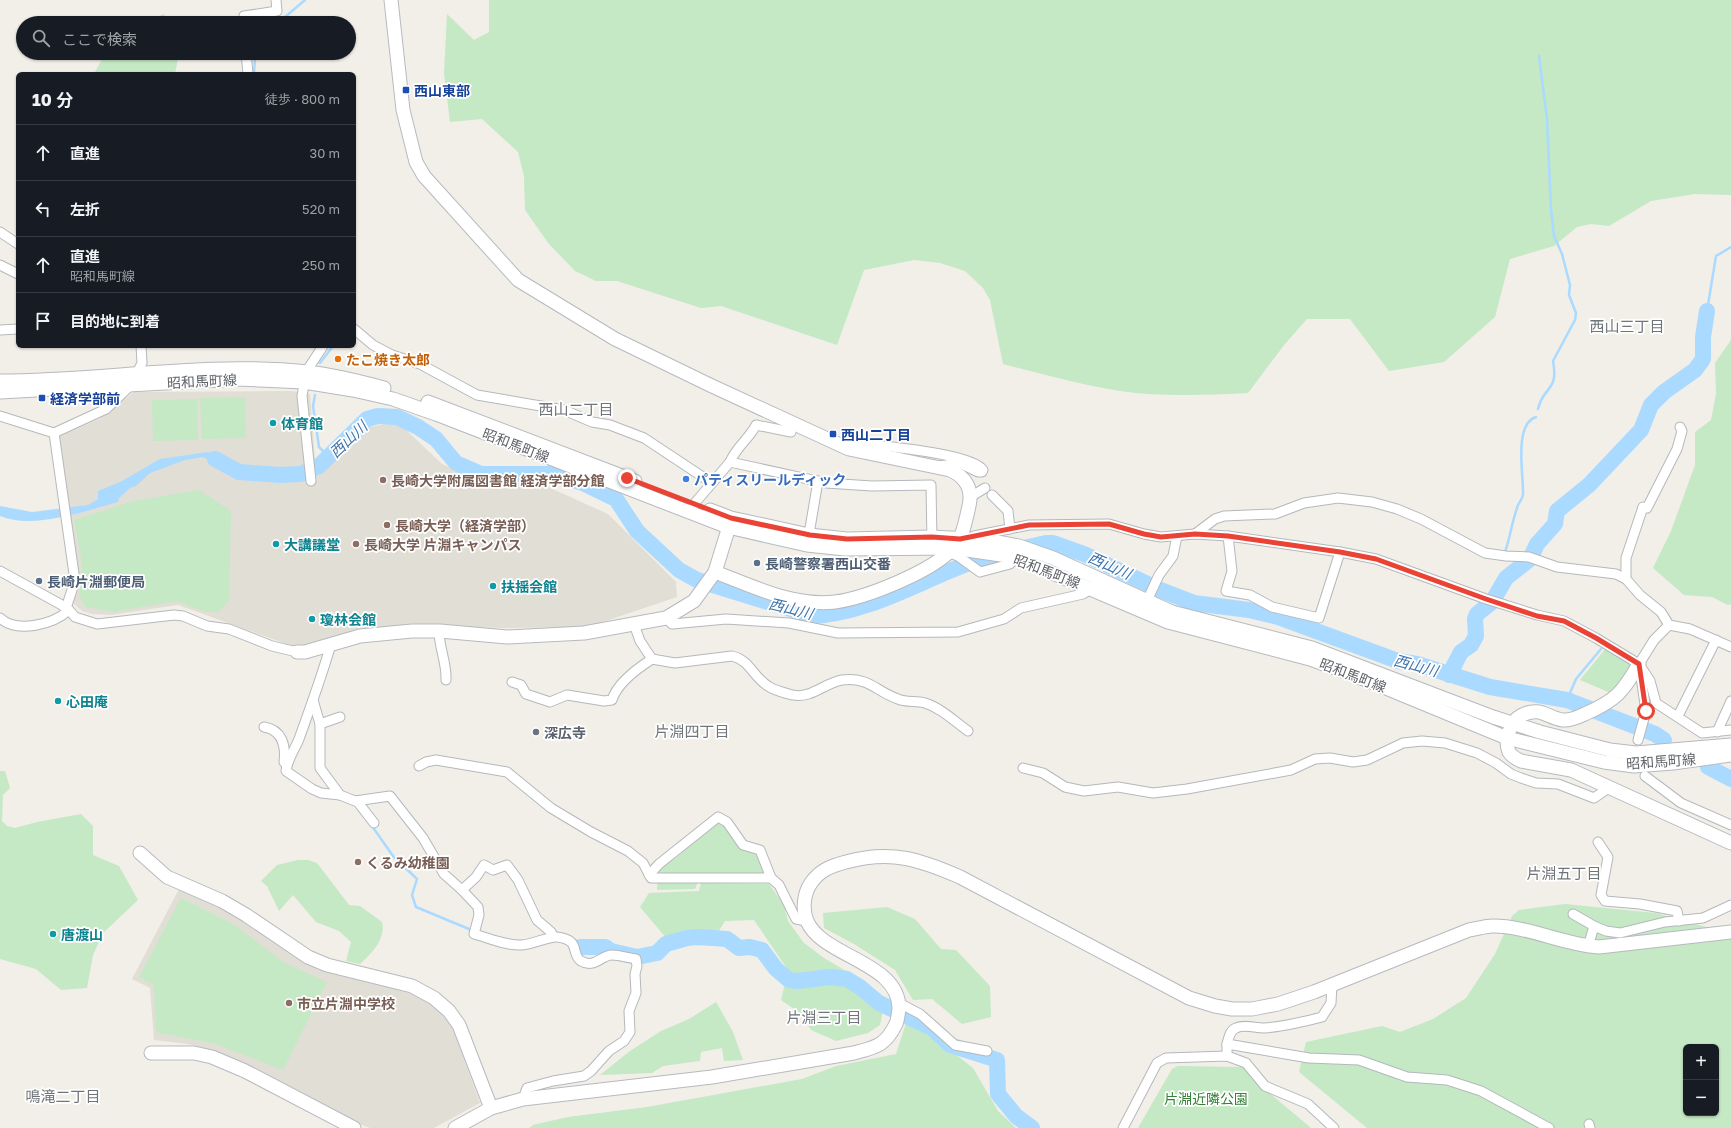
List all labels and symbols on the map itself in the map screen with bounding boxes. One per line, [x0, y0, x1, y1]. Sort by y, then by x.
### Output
place label: 西山東部 [414, 82, 470, 99]
marker: 西山東部 [401, 85, 411, 95]
district label: 西山三丁目 [1589, 317, 1665, 335]
place label: たこ焼き太郎 [346, 351, 430, 368]
marker: たこ焼き太郎 [333, 354, 343, 364]
street label: 昭和馬町線 [167, 371, 237, 391]
place label: 経済学部前 [50, 390, 120, 407]
marker: 経済学部前 [37, 393, 47, 403]
district label: 西山二丁目 [538, 400, 614, 418]
place label: 体育館 [281, 415, 323, 432]
water label: 西山川 [325, 416, 372, 461]
marker: 体育館 [268, 418, 278, 428]
street label: 昭和馬町線 [480, 425, 552, 465]
place label: 西山二丁目 [841, 426, 911, 443]
marker: 西山二丁目 [828, 429, 838, 439]
route end [618, 469, 636, 487]
place label: パティスリールディック [694, 471, 846, 488]
place label: 長崎大学附属図書館 経済学部分館 [391, 472, 605, 489]
marker: パティスリールディック [681, 474, 691, 484]
marker: 長崎大学附属図書館 経済学部分館 [378, 475, 388, 485]
place label: 長崎大学（経済学部） [395, 517, 535, 534]
marker: 長崎大学（経済学部） [382, 520, 392, 530]
place label: 大講議堂 [284, 536, 340, 553]
place label: 長崎大学 片淵キャンパス [364, 536, 522, 553]
marker: 大講議堂 [271, 539, 281, 549]
marker: 長崎大学 片淵キャンパス [351, 539, 361, 549]
water label: 西山川 [1086, 548, 1136, 583]
street label: 昭和馬町線 [1011, 551, 1083, 591]
place label: 長崎警察署西山交番 [765, 555, 891, 572]
marker: 長崎警察署西山交番 [752, 558, 762, 568]
place label: 長崎片淵郵便局 [47, 573, 145, 590]
marker: 長崎片淵郵便局 [34, 576, 44, 586]
place label: 扶揺会館 [501, 578, 557, 595]
marker: 扶揺会館 [488, 581, 498, 591]
water label: 西山川 [767, 594, 817, 623]
place label: 瓊林会館 [320, 611, 376, 628]
marker: 瓊林会館 [307, 614, 317, 624]
water label: 西山川 [1392, 650, 1442, 680]
street label: 昭和馬町線 [1317, 655, 1389, 695]
place label: 心田庵 [66, 693, 108, 710]
marker: 心田庵 [53, 696, 63, 706]
route start [1637, 702, 1655, 720]
district label: 片淵四丁目 [654, 722, 730, 740]
place label: 深広寺 [544, 724, 586, 741]
marker: 深広寺 [531, 727, 541, 737]
street label: 昭和馬町線 [1625, 750, 1697, 772]
place label: くるみ幼稚園 [366, 854, 450, 871]
marker: くるみ幼稚園 [353, 857, 363, 867]
district label: 片淵五丁目 [1526, 864, 1602, 882]
place label: 唐渡山 [61, 926, 103, 943]
marker: 唐渡山 [48, 929, 58, 939]
place label: 市立片淵中学校 [297, 995, 395, 1012]
marker: 市立片淵中学校 [284, 998, 294, 1008]
district label: 片淵三丁目 [786, 1008, 862, 1026]
district label: 鳴滝二丁目 [25, 1087, 101, 1105]
park label: 片淵近隣公園 [1164, 1090, 1248, 1107]

